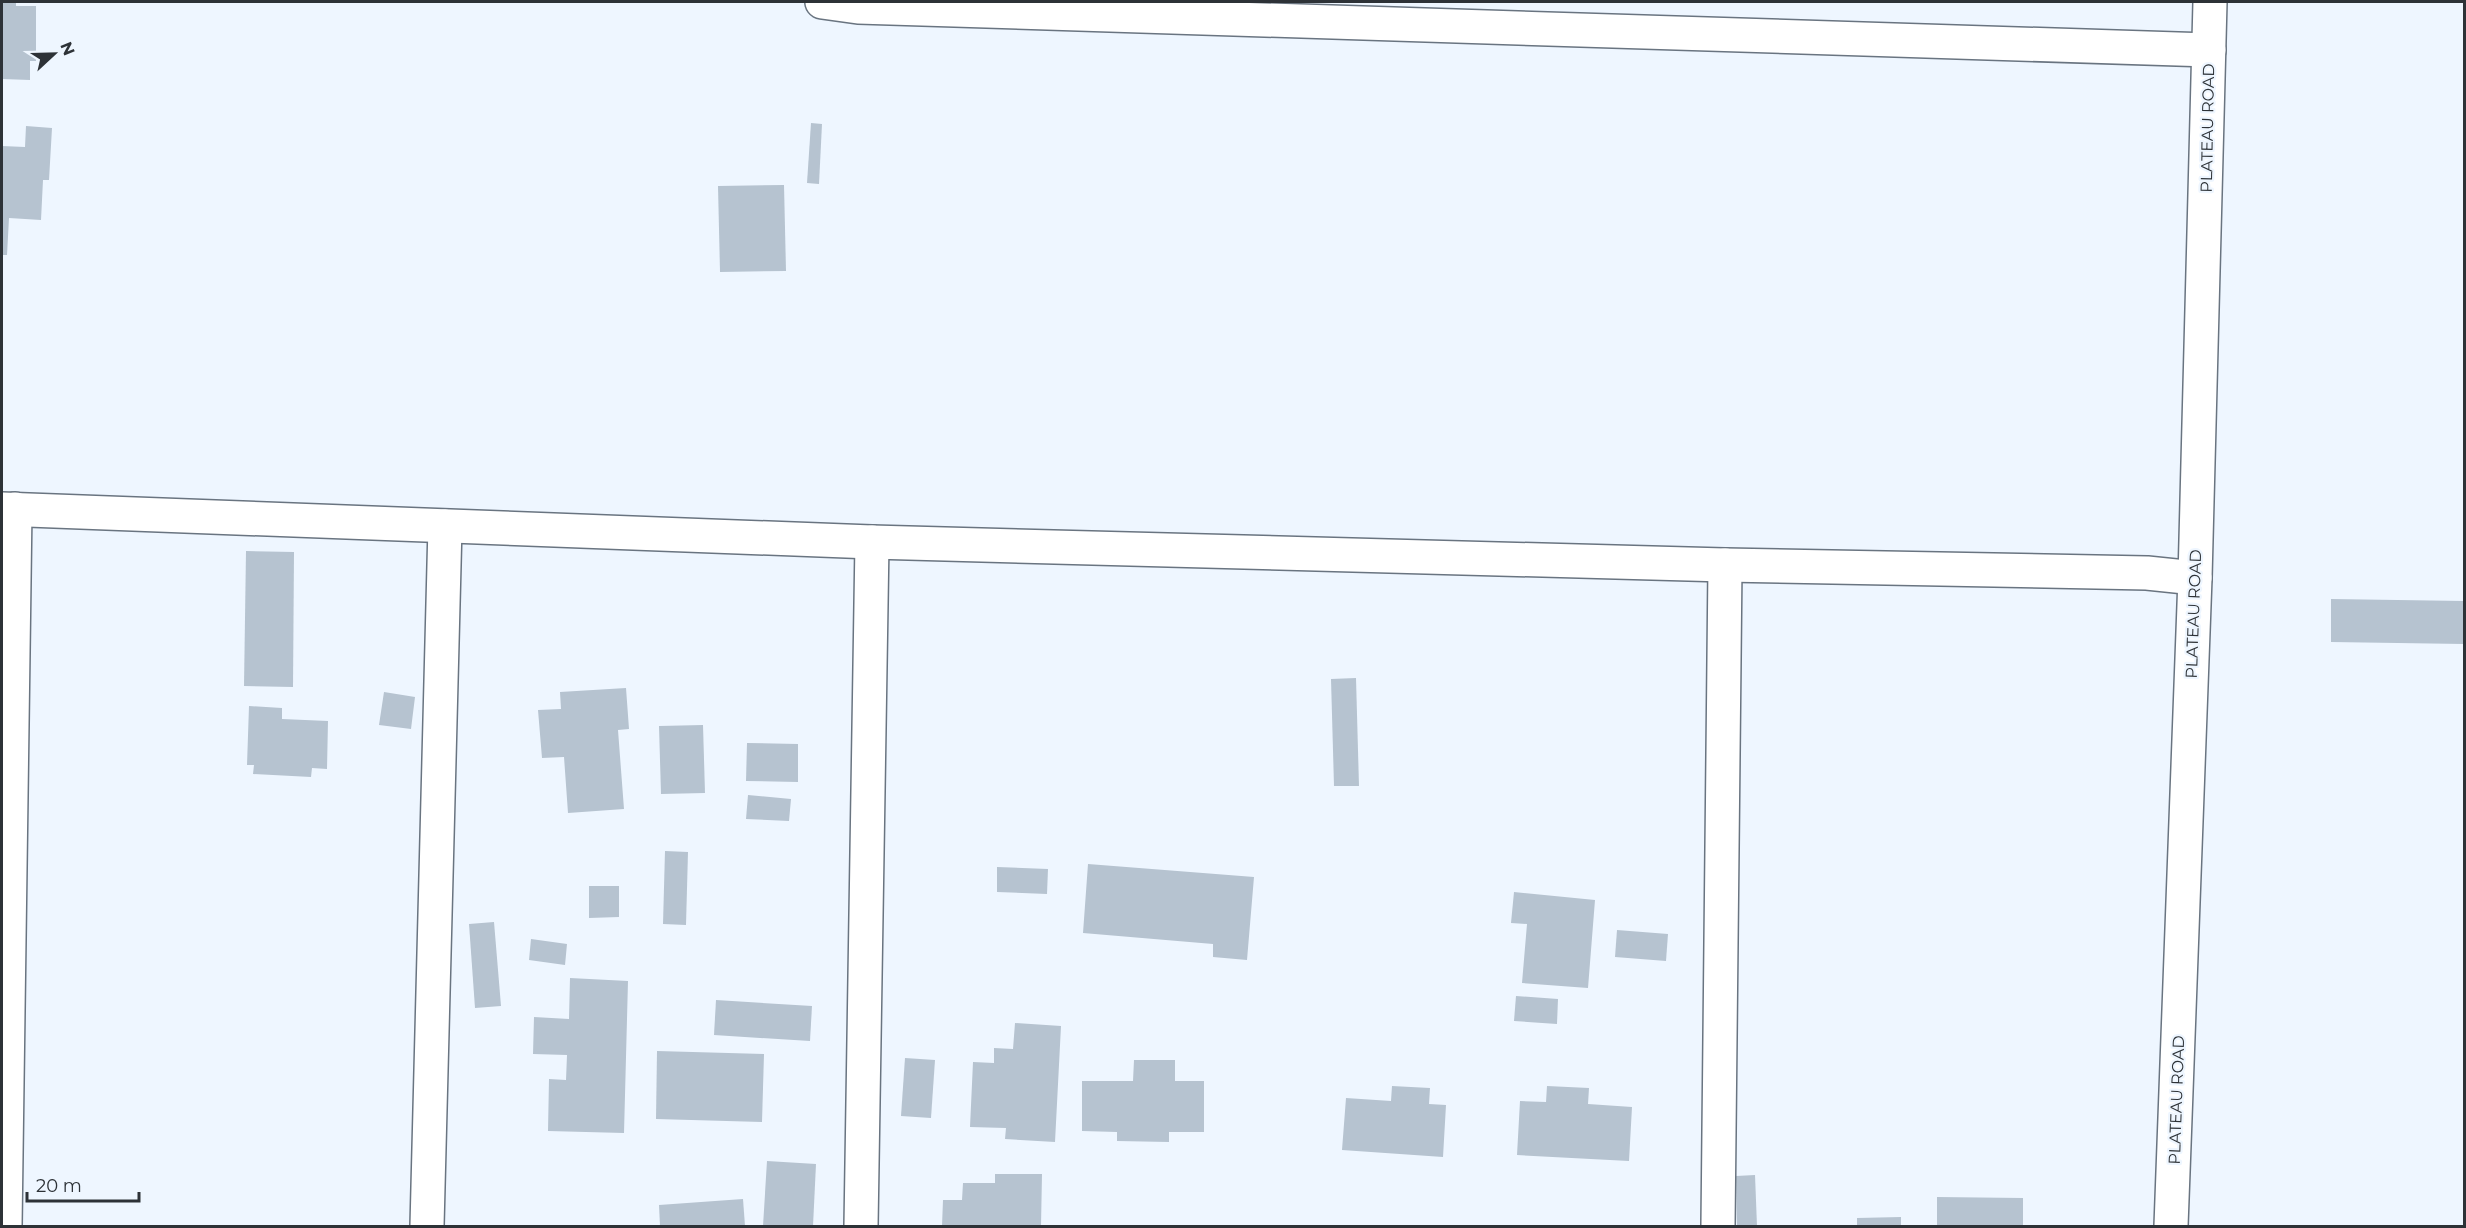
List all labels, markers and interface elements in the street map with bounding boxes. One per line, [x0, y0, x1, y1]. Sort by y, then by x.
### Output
north arrow [24, 24, 84, 84]
text: N [56, 39, 79, 58]
street label: PLATEAU ROAD [2197, 63, 2218, 193]
street label: PLATEAU ROAD [2182, 549, 2205, 679]
street label: PLATEAU ROAD [2165, 1035, 2188, 1165]
scale bar [27, 1165, 140, 1203]
text: 20 m [36, 1175, 82, 1197]

